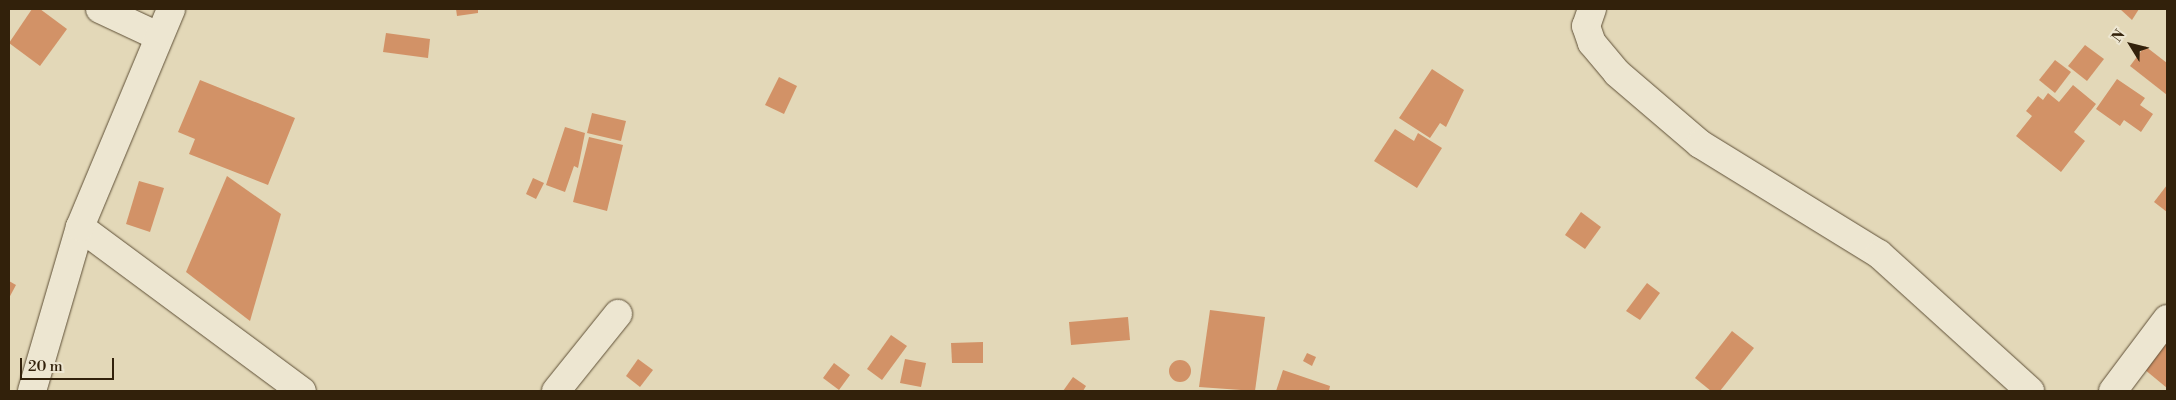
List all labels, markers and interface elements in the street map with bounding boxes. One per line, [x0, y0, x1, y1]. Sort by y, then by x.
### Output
north arrow [2106, 20, 2156, 70]
text: N [2108, 26, 2129, 46]
scale bar [22, 348, 116, 380]
text: 20 m [28, 357, 63, 376]

